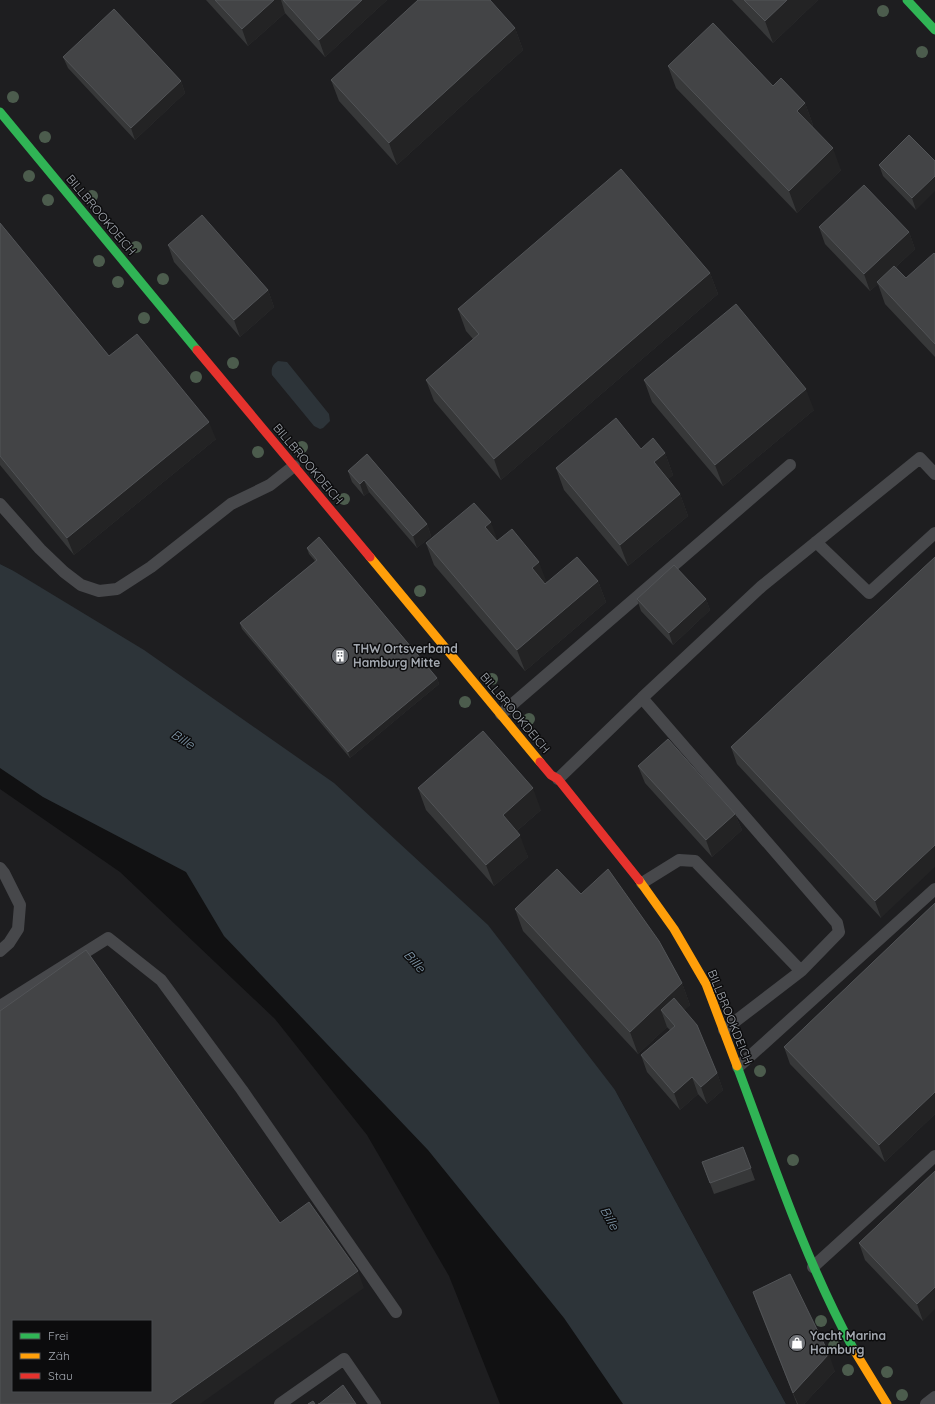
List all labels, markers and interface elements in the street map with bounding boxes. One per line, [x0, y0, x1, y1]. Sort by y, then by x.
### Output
street label: BILLBROOKDEICH [63, 171, 139, 258]
street label: BILLBROOKDEICH [270, 420, 346, 507]
place label: THW Ortsverband Hamburg Mitte [353, 641, 458, 670]
building icon: THW Ortsverband Hamburg Mitte [330, 646, 350, 666]
street label: BILLBROOKDEICH [477, 669, 553, 756]
water label: Bille [168, 726, 198, 753]
water label: Bille [401, 947, 430, 976]
street label: BILLBROOKDEICH [705, 967, 756, 1066]
water label: Bille [597, 1203, 623, 1233]
legend [12, 1320, 152, 1392]
text: Frei [48, 1328, 68, 1343]
place label: Yacht Marina Hamburg [810, 1328, 886, 1357]
shop icon: Yacht Marina Hamburg [787, 1333, 807, 1353]
text: Zäh [48, 1348, 70, 1363]
text: Stau [48, 1368, 73, 1383]

